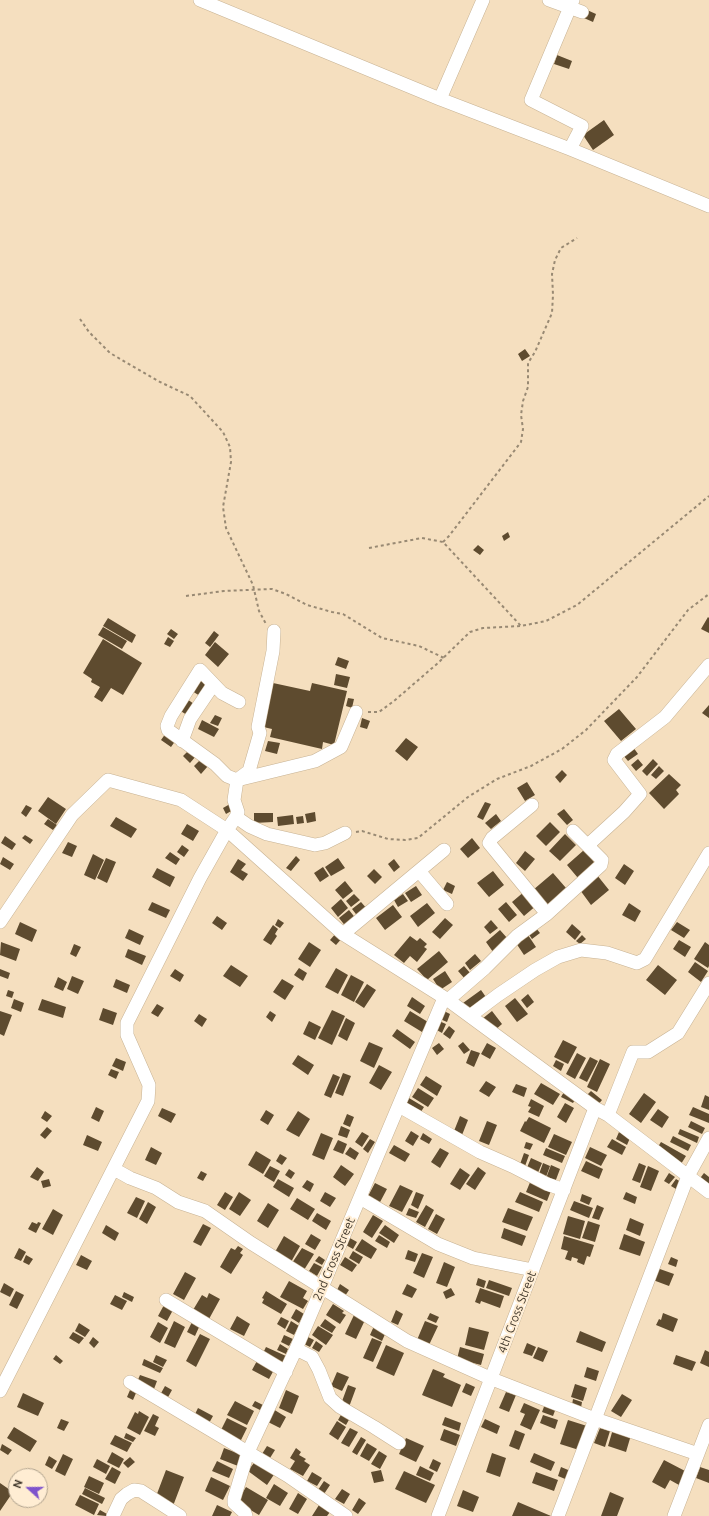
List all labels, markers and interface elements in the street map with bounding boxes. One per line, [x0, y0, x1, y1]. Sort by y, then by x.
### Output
street label: 2nd Cross Street [310, 1215, 358, 1303]
street label: 4th Cross Street [495, 1269, 539, 1355]
north arrow [8, 1468, 48, 1508]
text: N [11, 1478, 25, 1490]

